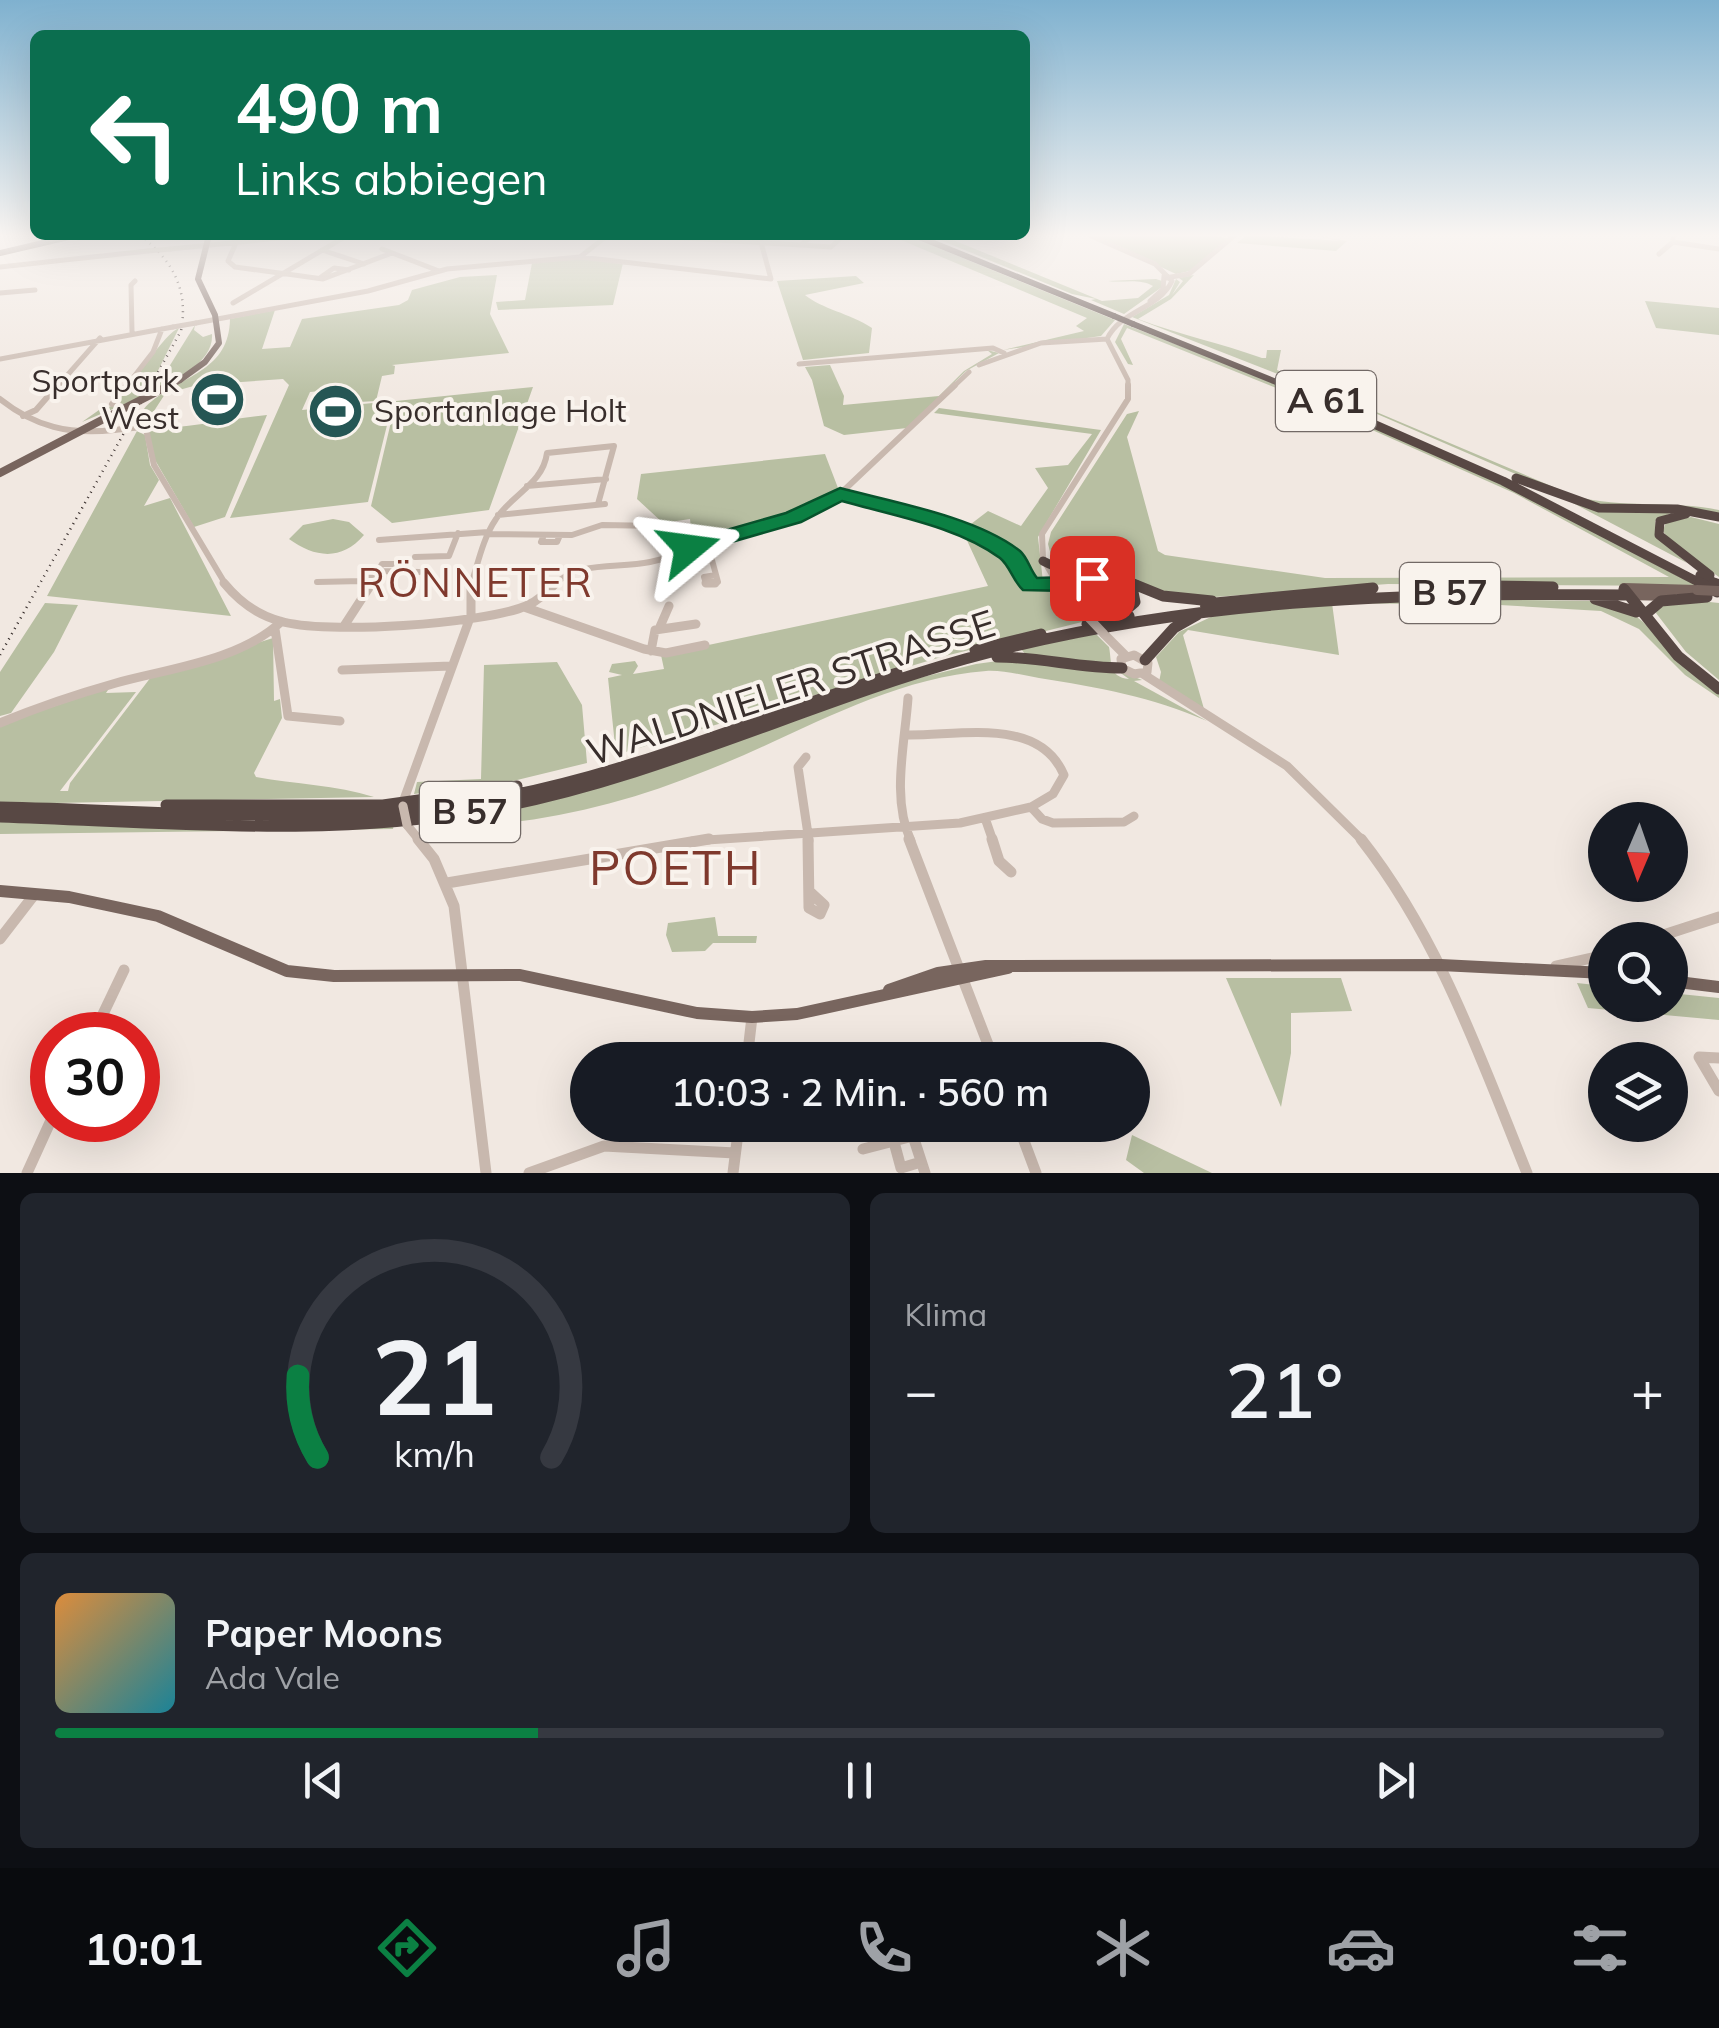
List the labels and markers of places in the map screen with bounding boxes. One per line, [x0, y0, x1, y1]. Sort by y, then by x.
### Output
place label: Sportpark West [31, 360, 180, 437]
sports icon: Sportpark West [188, 369, 248, 429]
sports icon: Sportanlage Holt [305, 381, 365, 441]
place label: Sportanlage Holt [374, 390, 627, 430]
pin [1050, 536, 1135, 621]

